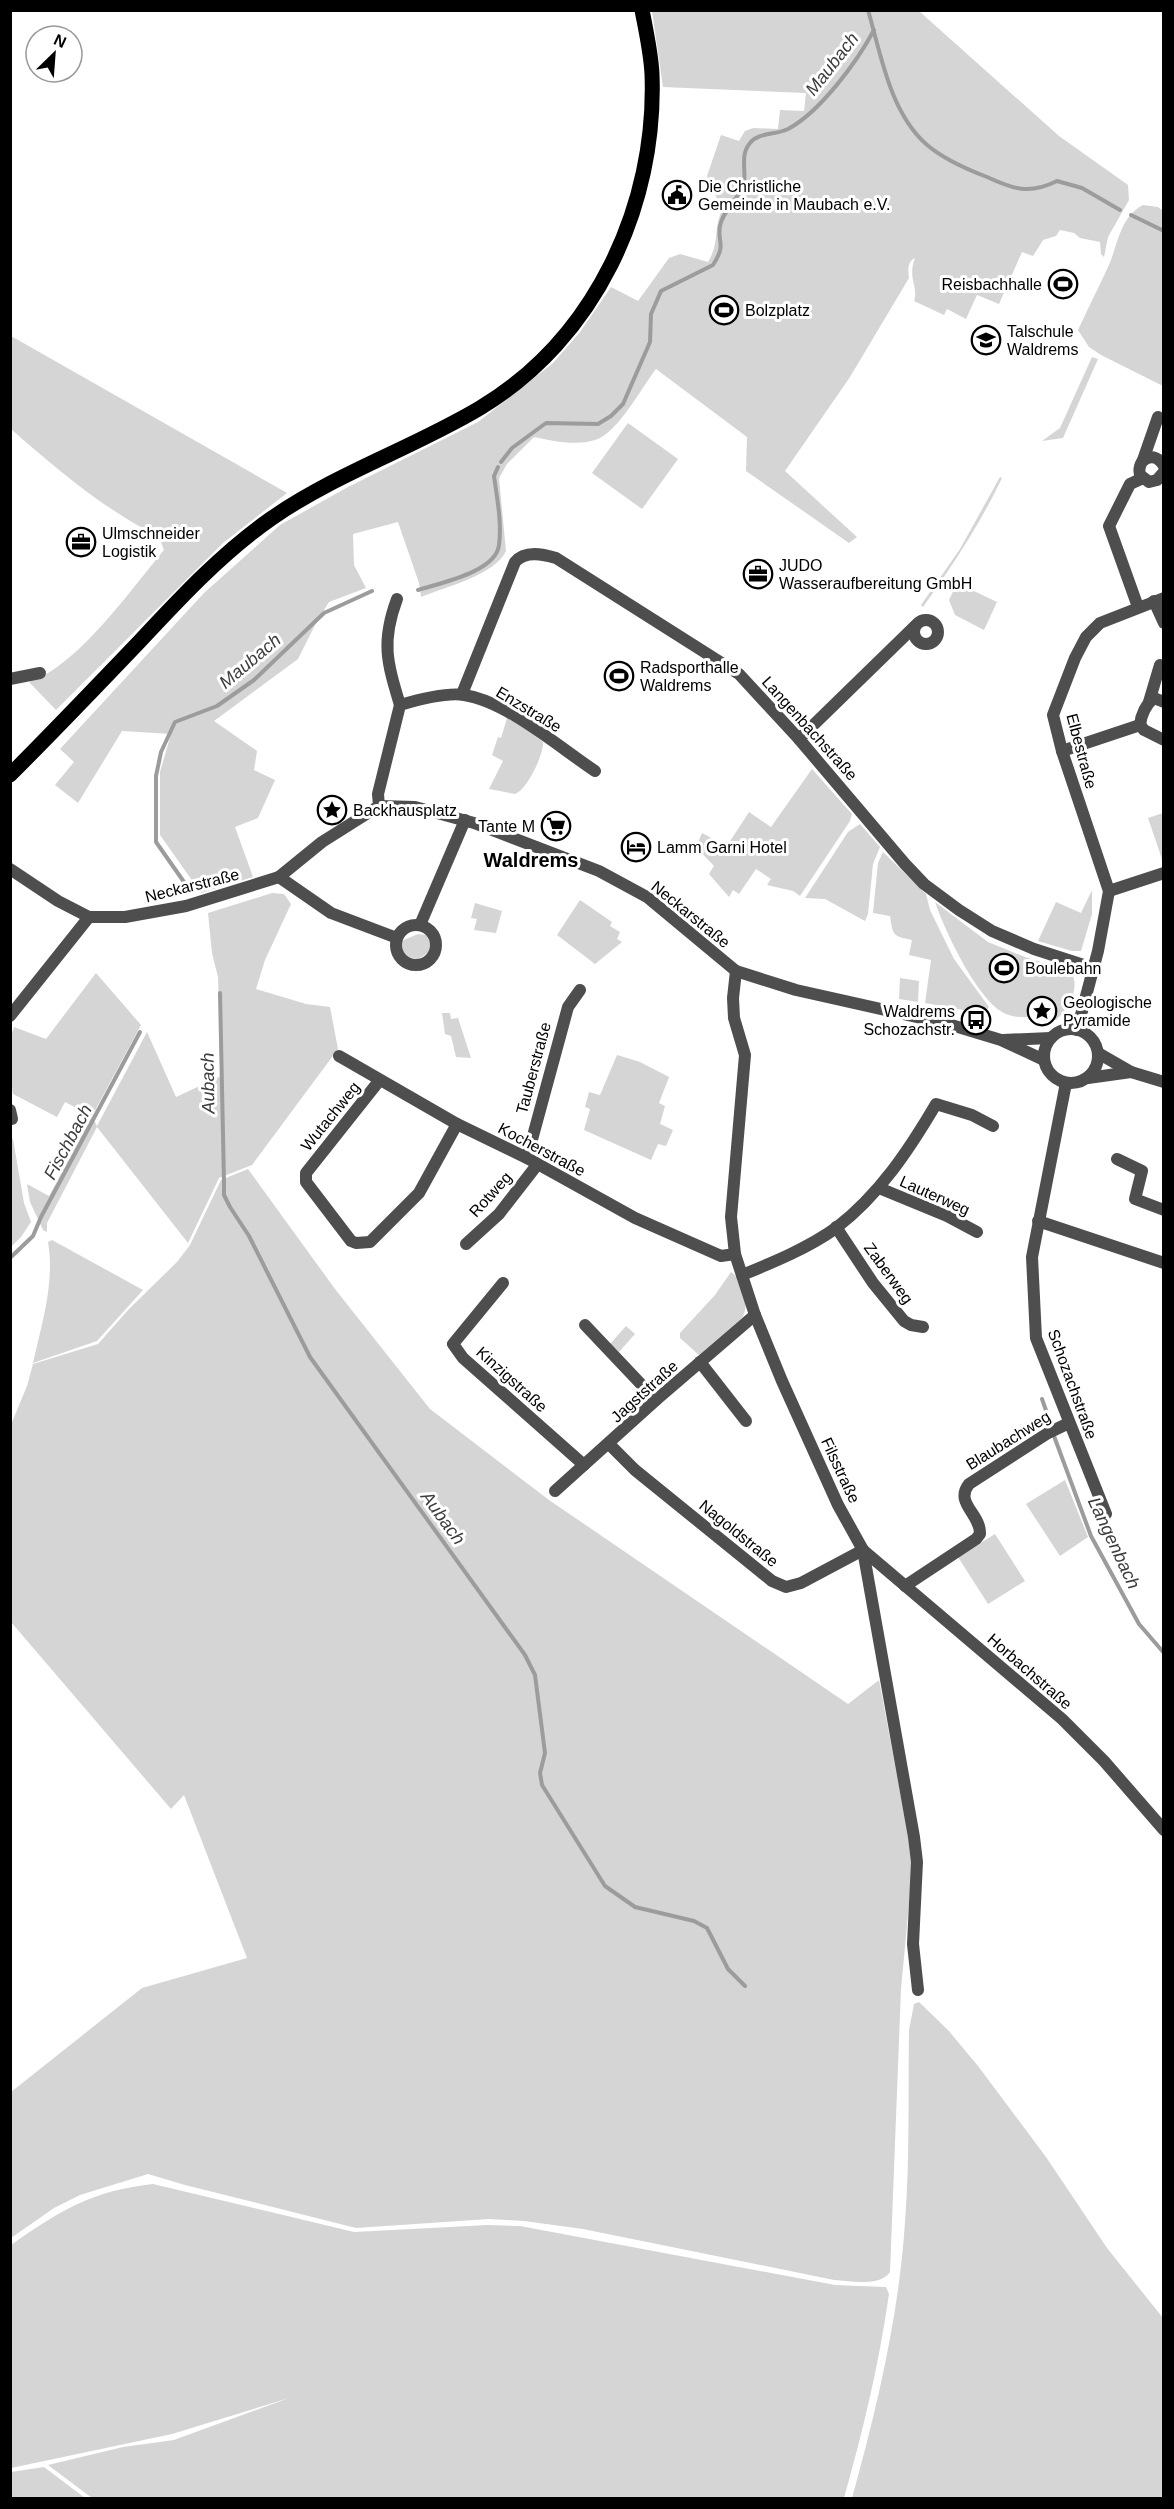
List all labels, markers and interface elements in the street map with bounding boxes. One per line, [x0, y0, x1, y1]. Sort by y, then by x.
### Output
north arrow [24, 24, 84, 84]
water label: Maubach [801, 29, 863, 99]
text: N [51, 31, 69, 51]
place label: Die Christliche Gemeinde in Maubach e.V. [698, 178, 890, 213]
public building icon: Die Christliche Gemeinde in Maubach e.V. [661, 179, 693, 211]
sports icon: Reisbachhalle [1047, 268, 1079, 300]
place label: Reisbachhalle [941, 276, 1042, 293]
sports icon: Bolzplatz [708, 294, 740, 326]
place label: Bolzplatz [745, 302, 810, 319]
place label: Talschule Waldrems [1007, 323, 1078, 358]
school or university icon: Talschule Waldrems [970, 324, 1002, 356]
place label: Ulmschneider Logistik [102, 525, 200, 560]
office icon: Ulmschneider Logistik [65, 526, 97, 558]
place label: JUDO Wasseraufbereitung GmbH [779, 557, 972, 592]
office icon: JUDO Wasseraufbereitung GmbH [742, 558, 774, 590]
water label: Maubach [215, 630, 285, 692]
place label: Radsporthalle Waldrems [640, 659, 739, 694]
sports icon: Radsporthalle Waldrems [603, 660, 635, 692]
street label: Langenbachstraße [759, 673, 861, 784]
street label: Enzstraße [493, 683, 564, 736]
street label: Elbestraße [1063, 712, 1100, 791]
place icon: Backhausplatz [316, 794, 348, 826]
place label: Backhausplatz [353, 802, 457, 819]
supermarket icon: Tante M [540, 810, 572, 842]
place label: Tante M [478, 818, 535, 835]
hotel icon: Lamm Garni Hotel [620, 831, 652, 863]
place label: Lamm Garni Hotel [657, 839, 787, 856]
district label: Waldrems [484, 849, 578, 871]
street label: Neckarstraße [143, 866, 241, 905]
street label: Neckarstraße [648, 878, 733, 951]
sports icon: Boulebahn [988, 952, 1020, 984]
place label: Boulebahn [1025, 960, 1102, 977]
place label: Geologische Pyramide [1063, 994, 1152, 1029]
place icon: Geologische Pyramide [1026, 995, 1058, 1027]
place label: Waldrems Schozachstr. [863, 1003, 955, 1038]
bus stop icon: Waldrems Schozachstr. [960, 1004, 992, 1036]
street label: Tauberstraße [513, 1020, 554, 1116]
water label: Aubach [197, 1052, 219, 1115]
street label: Wutachweg [298, 1079, 363, 1154]
water label: Fischbach [40, 1101, 96, 1183]
street label: Kocherstraße [495, 1119, 588, 1180]
street label: Rotweg [466, 1168, 515, 1220]
street label: Lauterweg [897, 1172, 972, 1218]
street label: Zaberweg [861, 1240, 916, 1307]
street label: Schozachstraße [1045, 1327, 1100, 1441]
street label: Kinzigstraße [473, 1343, 550, 1416]
street label: Jagststraße [608, 1357, 681, 1426]
street label: Blaubachweg [963, 1408, 1054, 1473]
street label: Filsstraße [818, 1435, 863, 1506]
water label: Aubach [416, 1487, 469, 1549]
water label: Langenbach [1084, 1494, 1144, 1592]
street label: Nagoldstraße [696, 1497, 781, 1570]
street label: Horbachstraße [984, 1630, 1075, 1713]

